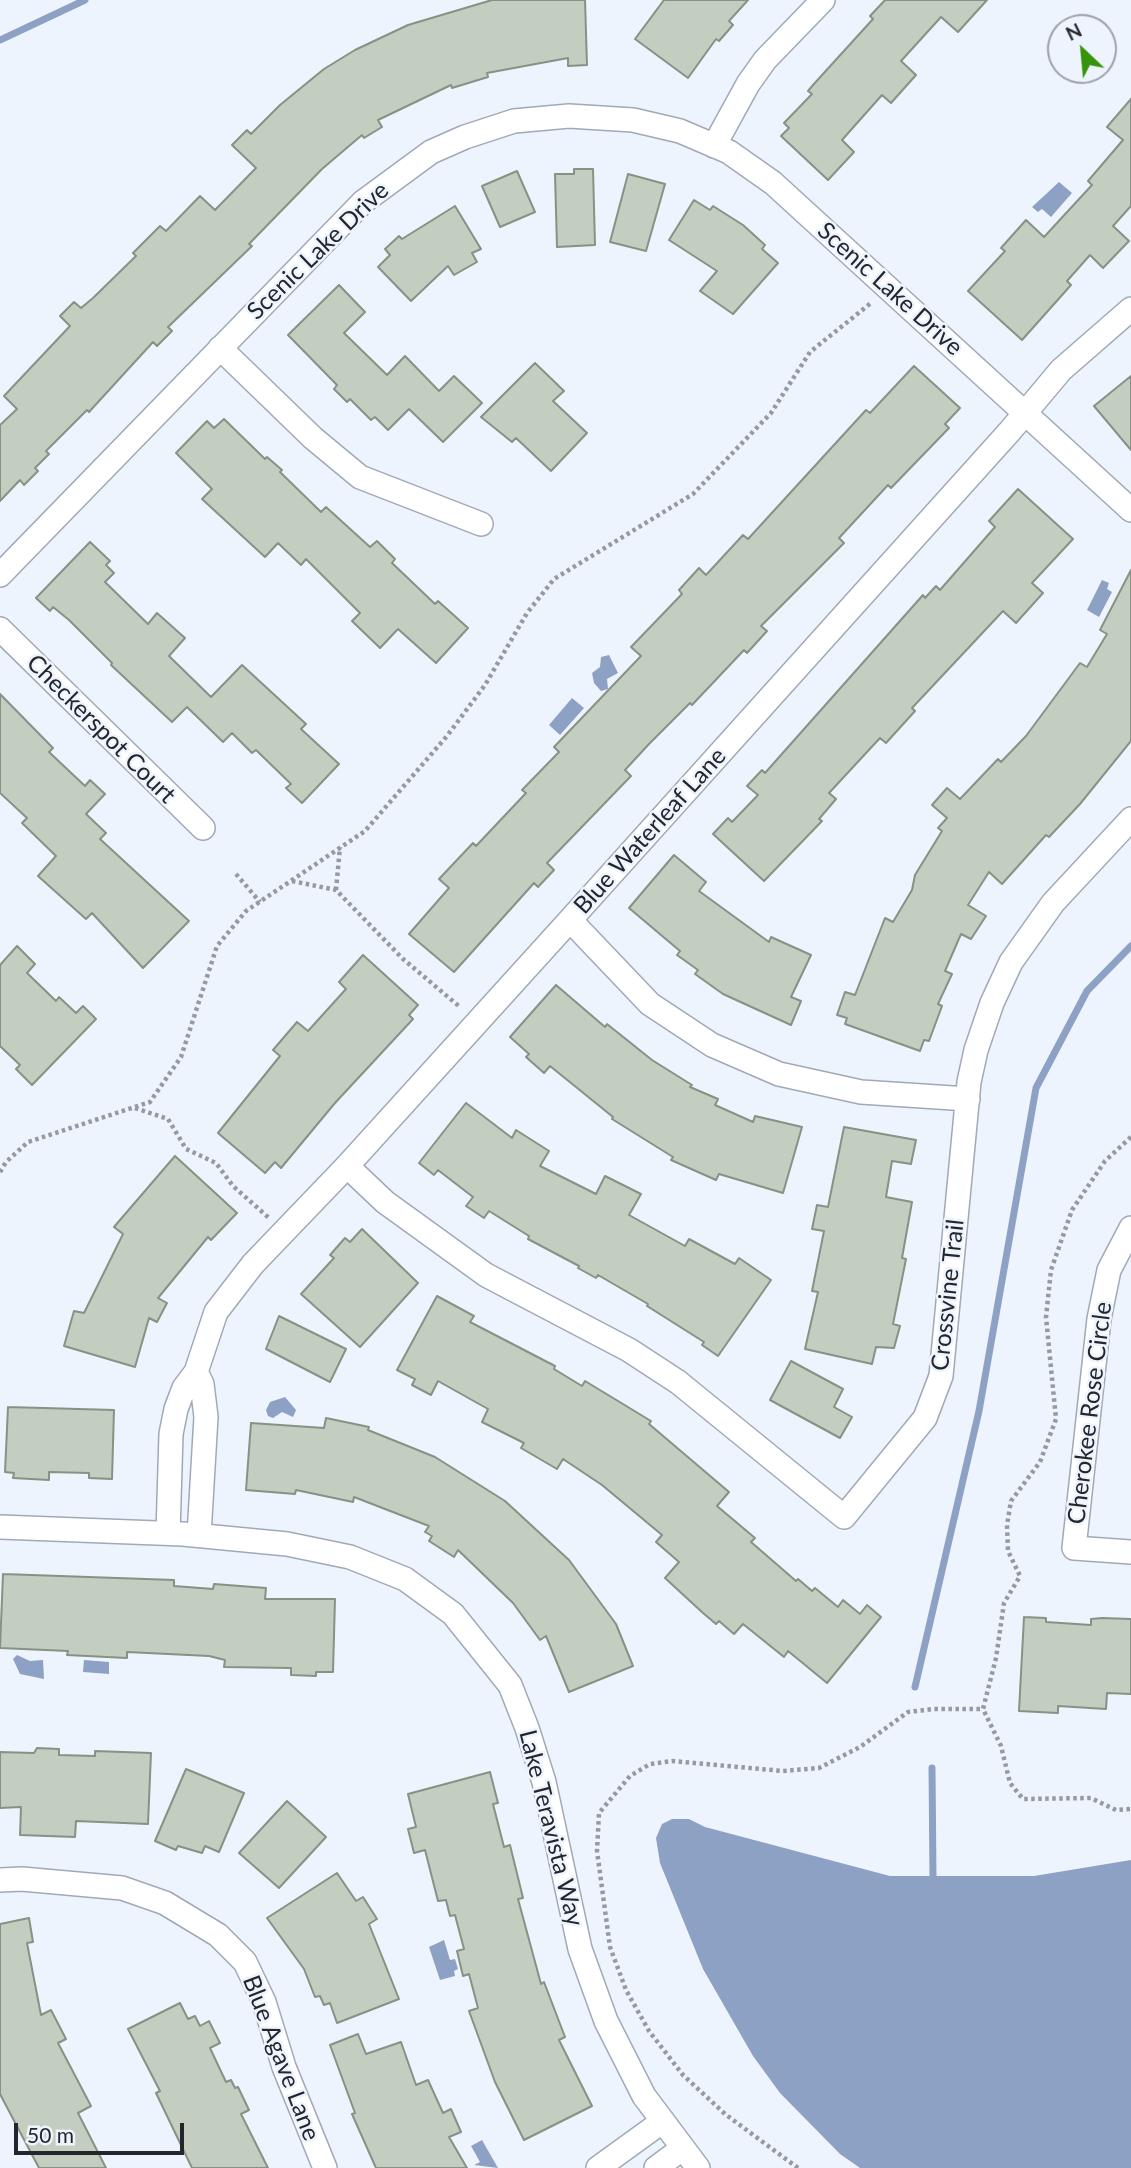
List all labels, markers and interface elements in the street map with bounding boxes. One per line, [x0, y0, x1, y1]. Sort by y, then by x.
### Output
north arrow [1047, 14, 1117, 84]
text: N [1062, 18, 1085, 45]
street label: Scenic Lake Drive [241, 176, 395, 326]
street label: Scenic Lake Drive [811, 216, 969, 362]
street label: Checkerspot Court [21, 649, 181, 809]
street label: Blue Waterleaf Lane [568, 742, 732, 920]
street label: Crossvine Trail [926, 1218, 970, 1372]
street label: Cherokee Rose Circle [1062, 1300, 1118, 1526]
street label: Lake Teravista Way [513, 1727, 589, 1929]
street label: Blue Agave Lane [236, 1971, 326, 2145]
scale bar [18, 2108, 187, 2152]
text: 50 m [27, 2122, 74, 2147]

